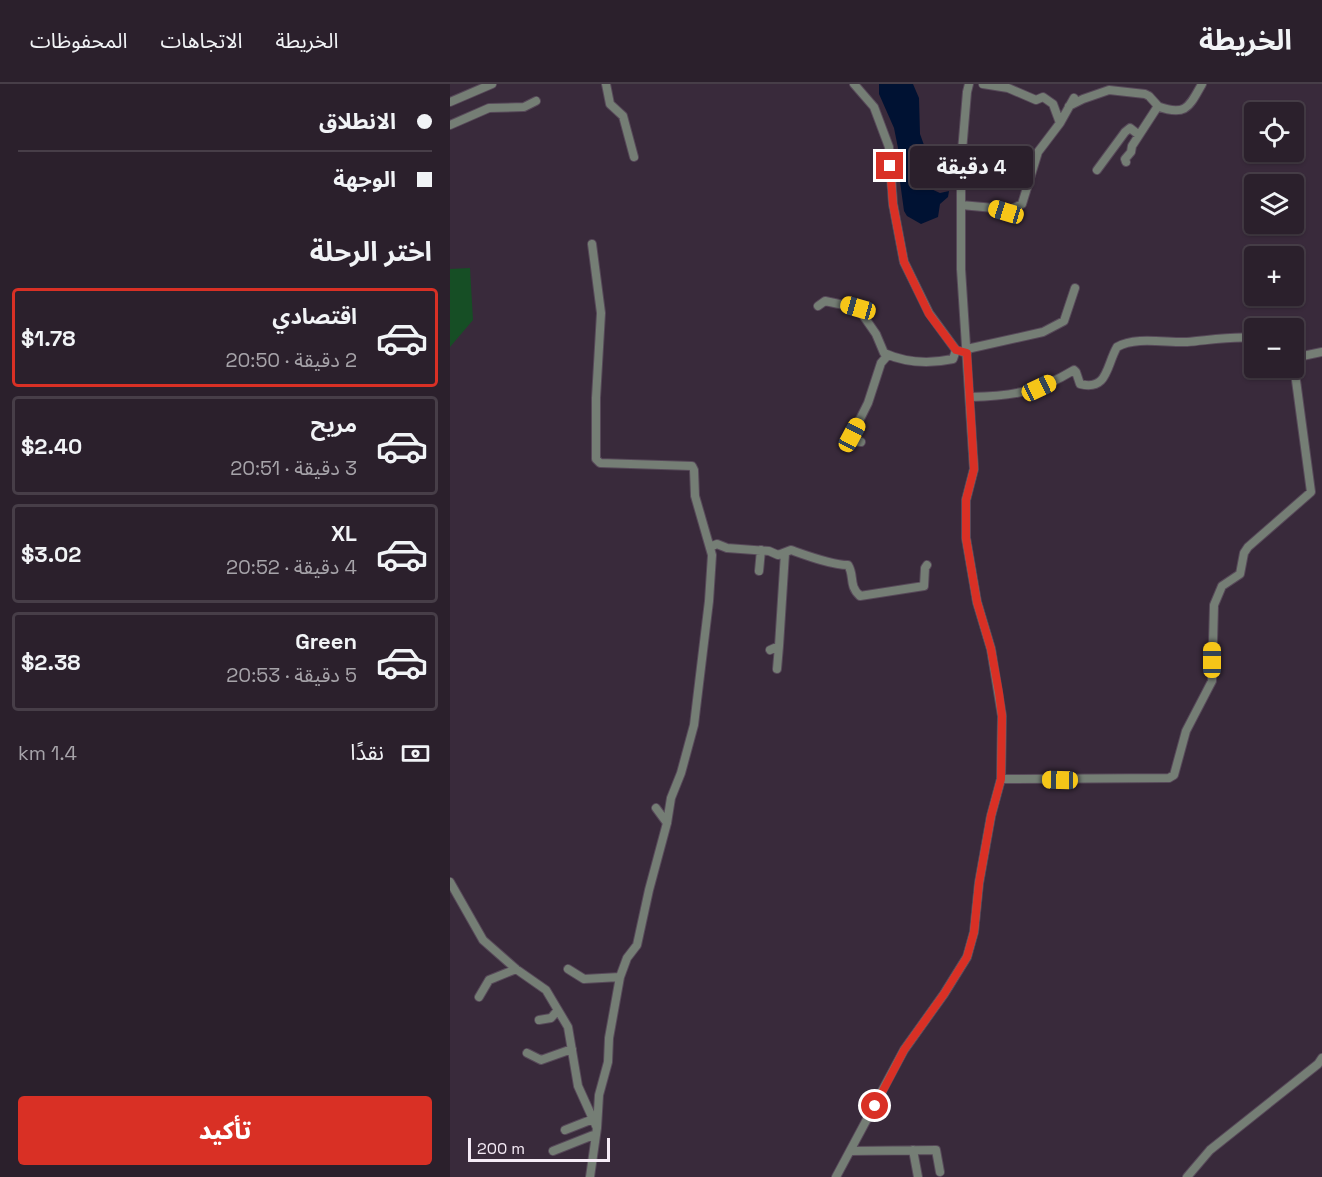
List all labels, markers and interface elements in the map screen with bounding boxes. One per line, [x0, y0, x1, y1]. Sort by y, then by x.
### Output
text: الخريطة [1199, 22, 1292, 58]
text: المحفوظات [30, 27, 127, 54]
text: الاتجاهات [160, 27, 242, 54]
text: الخريطة [275, 27, 338, 54]
map controls [1244, 102, 1304, 378]
button: locate [1244, 102, 1304, 162]
text: الانطلاق [319, 107, 396, 135]
callout: 4 دقيقة [911, 145, 1034, 187]
route end [876, 152, 903, 179]
text: 4 دقيقة [936, 154, 1007, 180]
text: الوجهة [333, 165, 396, 193]
button: layers [1244, 174, 1304, 234]
car [986, 198, 1026, 226]
text: اختر الرحلة [310, 234, 432, 269]
button: + [1244, 246, 1304, 306]
car [838, 294, 878, 322]
text: اقتصادي [272, 302, 357, 330]
icon: car [375, 311, 429, 365]
button: − [1244, 318, 1304, 378]
text: $1.78 [21, 324, 75, 352]
text: 2 دقيقة · 20:50 [225, 347, 357, 373]
car [1019, 372, 1059, 404]
text: مريح [311, 410, 357, 438]
car [836, 415, 868, 455]
icon: car [375, 419, 429, 473]
text: $2.40 [21, 432, 82, 460]
text: 3 دقيقة · 20:51 [230, 455, 357, 481]
text: XL [331, 519, 357, 547]
icon: car [375, 527, 429, 581]
text: $3.02 [21, 540, 81, 568]
text: 4 دقيقة · 20:52 [226, 554, 357, 580]
text: Green [295, 627, 357, 655]
icon: car [375, 635, 429, 689]
car [1203, 642, 1221, 678]
text: $2.38 [21, 648, 81, 676]
text: 5 دقيقة · 20:53 [226, 662, 357, 688]
icon: cash [399, 737, 432, 770]
text: نقدًا [350, 738, 384, 766]
text: 1.4 km [18, 740, 77, 766]
car [1042, 771, 1078, 789]
route start [861, 1092, 888, 1119]
button: تأكيد [18, 1096, 432, 1165]
scale bar [468, 1135, 610, 1162]
text: 200 m [477, 1138, 525, 1159]

